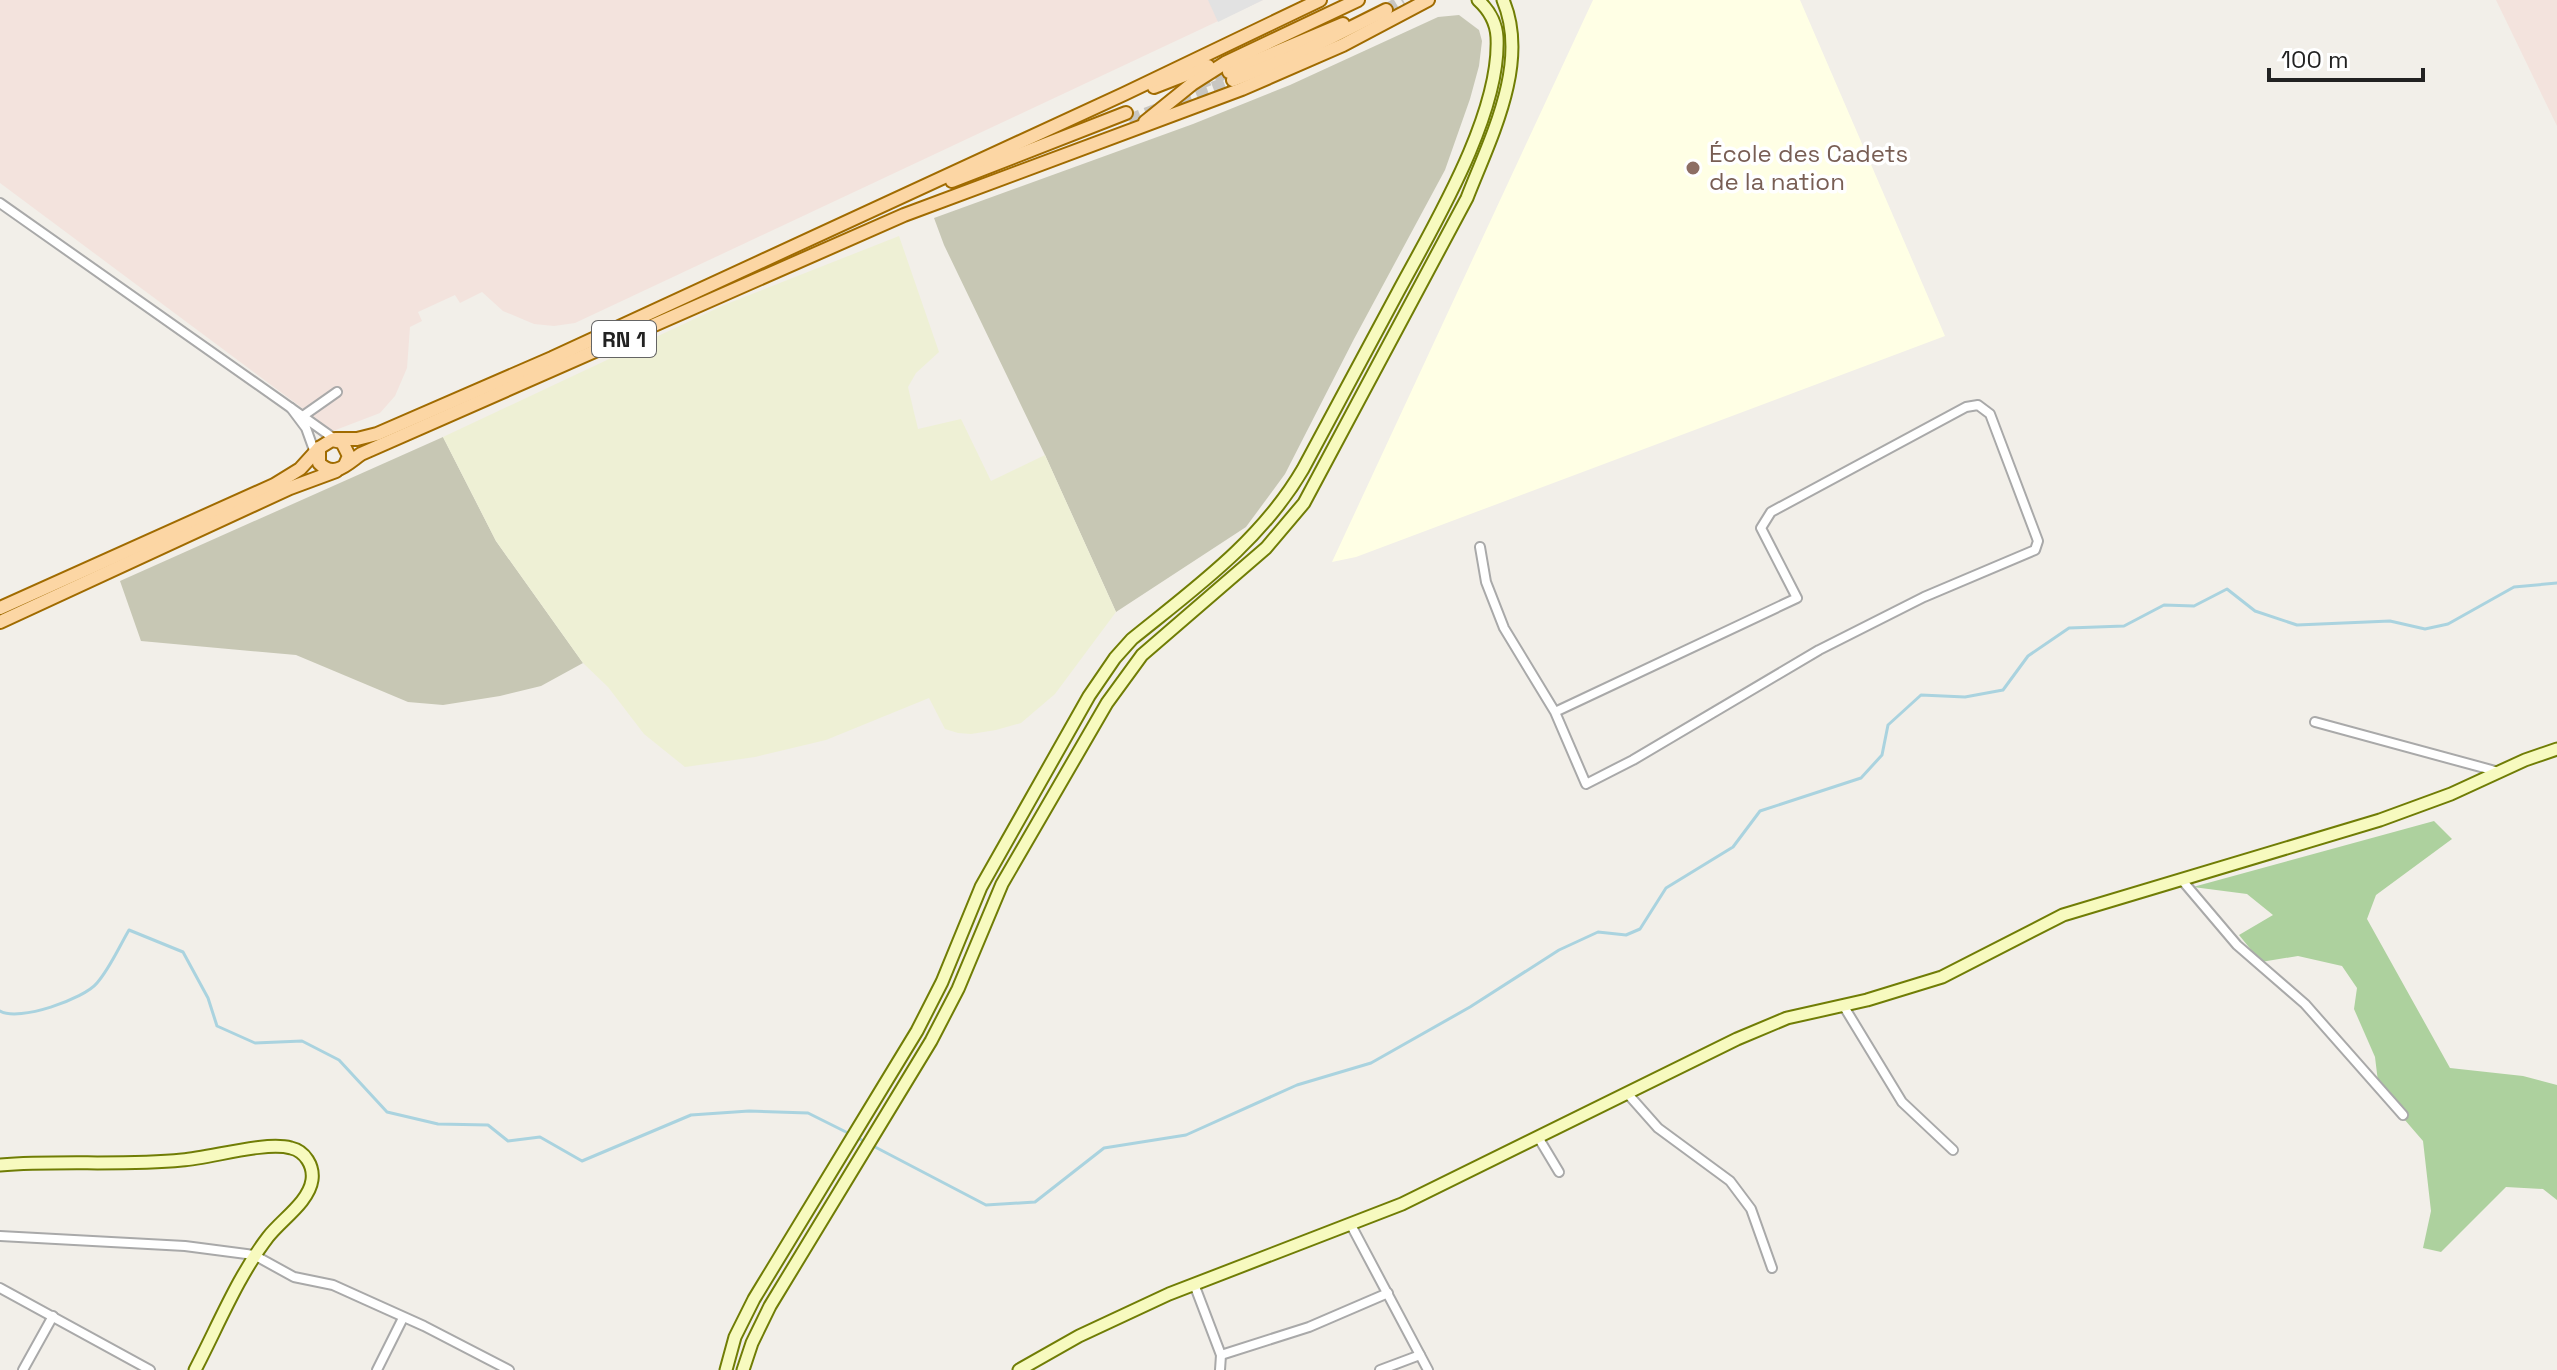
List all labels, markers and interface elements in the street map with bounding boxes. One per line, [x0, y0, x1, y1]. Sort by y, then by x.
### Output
scale bar [2269, 32, 2423, 82]
text: 100 m [2281, 44, 2349, 75]
place label: École des Cadets de la nation [1709, 138, 1908, 197]
marker: École des Cadets de la nation [1684, 159, 1702, 177]
road number: RN 1 [592, 321, 656, 357]

